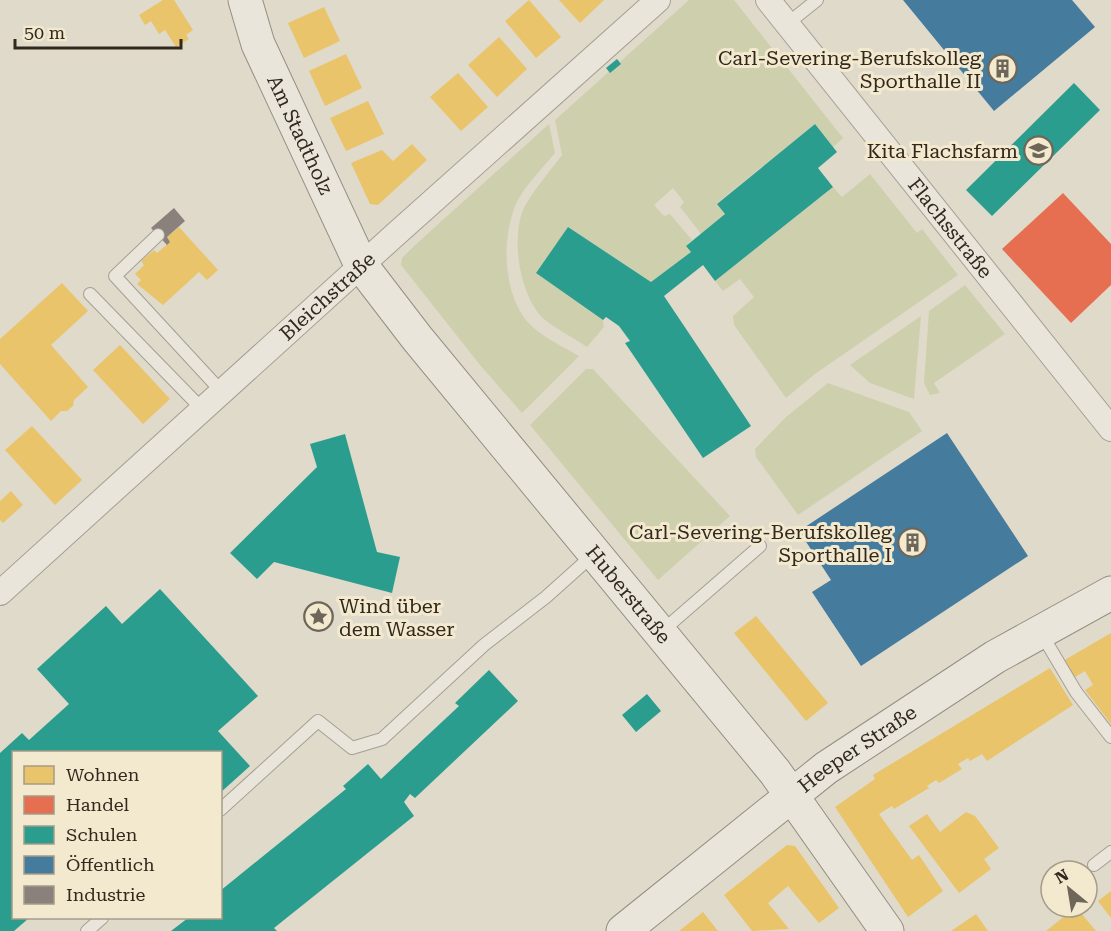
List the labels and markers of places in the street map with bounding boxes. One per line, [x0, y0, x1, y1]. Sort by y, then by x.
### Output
place label: Carl-Severing-Berufskolleg Sporthalle II [718, 46, 982, 93]
building icon: Carl-Severing-Berufskolleg Sporthalle II [986, 53, 1018, 85]
school or university icon: Kita Flachsfarm [1023, 135, 1055, 167]
place label: Kita Flachsfarm [867, 139, 1018, 163]
place label: Carl-Severing-Berufskolleg Sporthalle I [629, 520, 893, 567]
building icon: Carl-Severing-Berufskolleg Sporthalle I [897, 527, 929, 559]
place label: Wind über dem Wasser [339, 594, 454, 641]
place icon: Wind über dem Wasser [302, 601, 334, 633]

